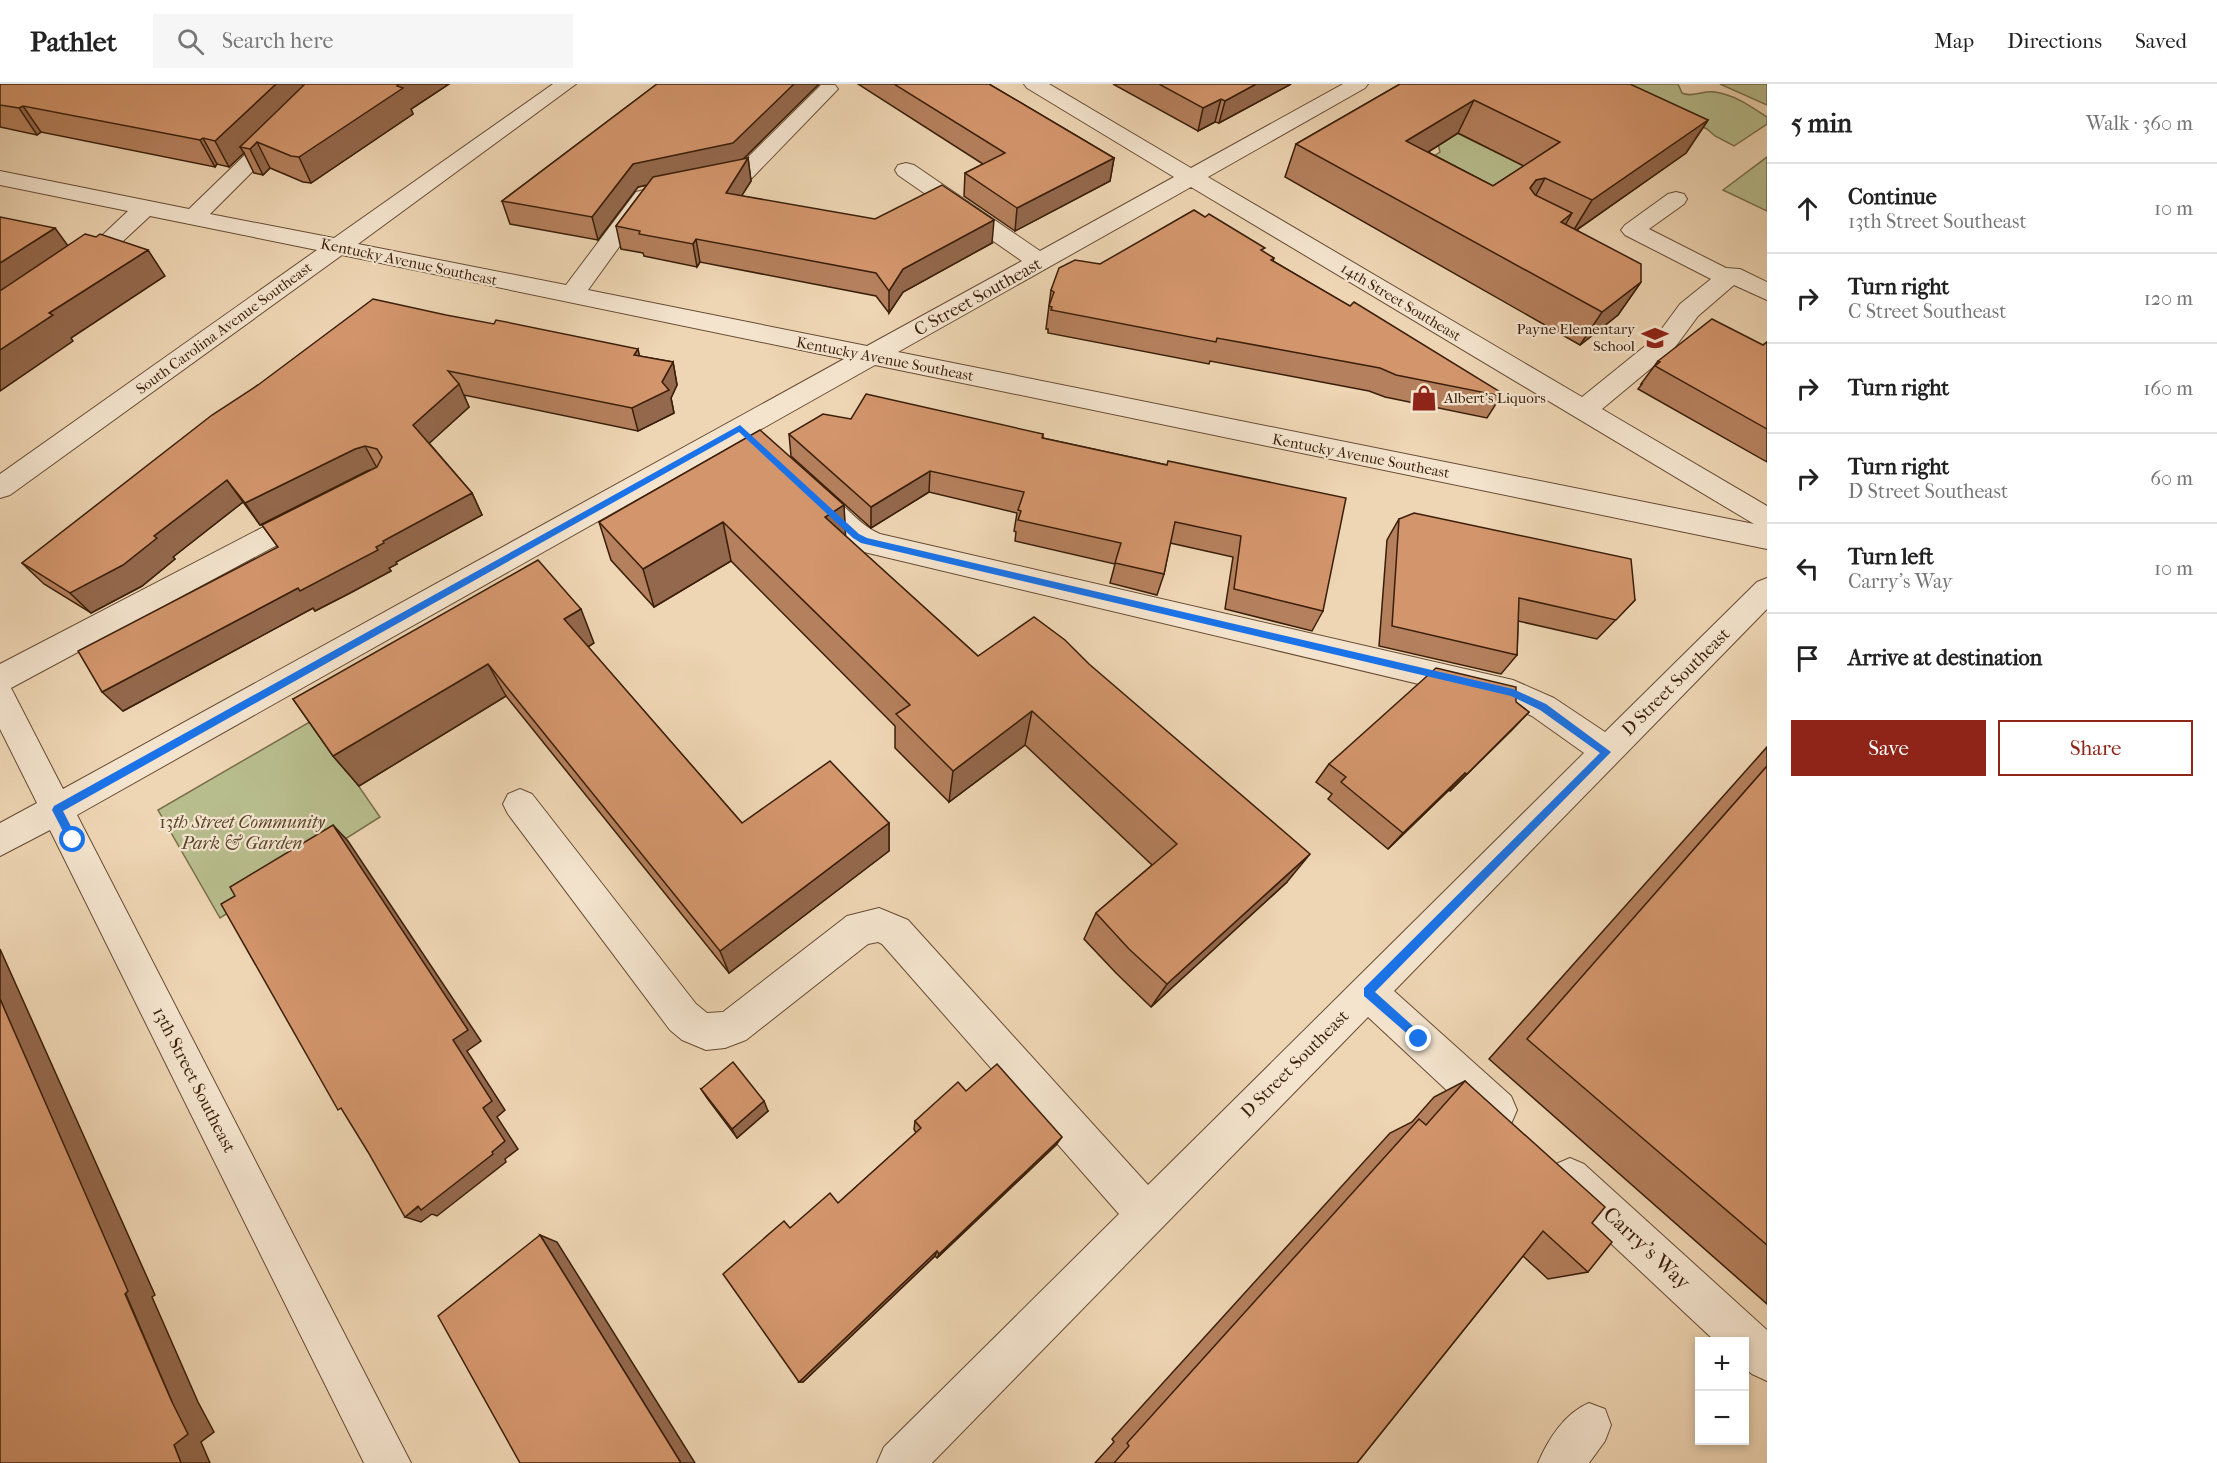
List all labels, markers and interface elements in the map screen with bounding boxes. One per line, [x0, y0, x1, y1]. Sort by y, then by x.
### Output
search box [153, 14, 573, 68]
text: Pathlet [30, 25, 117, 58]
icon: search [174, 25, 207, 58]
text: Search here [222, 28, 333, 54]
text: Map [1934, 29, 1974, 53]
text: Directions [2007, 29, 2102, 53]
text: Saved [2135, 29, 2187, 53]
text: 5 min [1791, 108, 1852, 139]
text: Walk · 360 m [2086, 112, 2193, 135]
text: Continue [1848, 184, 1937, 210]
icon: ahead [1791, 192, 1824, 225]
text: 10 m [2154, 197, 2193, 220]
text: 13th Street Southeast [1848, 210, 2027, 233]
street label: Kentucky Avenue Southeast [319, 234, 500, 290]
street label: C Street Southeast [911, 253, 1046, 341]
street label: South Carolina Avenue Southeast [132, 258, 316, 398]
street label: 14th Street Southeast [1338, 259, 1465, 345]
text: Turn right [1848, 274, 1949, 300]
icon: right [1791, 282, 1824, 315]
text: 120 m [2144, 287, 2193, 310]
text: C Street Southeast [1848, 300, 2006, 323]
place label: Payne Elementary School [1517, 320, 1636, 355]
school or university icon: Payne Elementary School [1640, 323, 1670, 353]
street label: Kentucky Avenue Southeast [795, 333, 976, 385]
icon: right [1791, 372, 1824, 405]
text: Turn right [1848, 375, 1949, 401]
text: 160 m [2143, 377, 2193, 400]
shop icon: Albert's Liquors [1409, 383, 1439, 413]
place label: Albert's Liquors [1443, 389, 1546, 407]
street label: Kentucky Avenue Southeast [1271, 430, 1452, 482]
text: Turn right [1848, 454, 1949, 480]
icon: right [1791, 462, 1824, 495]
text: 60 m [2150, 467, 2193, 490]
text: D Street Southeast [1848, 480, 2008, 503]
text: Turn left [1848, 544, 1934, 570]
icon: left [1791, 552, 1824, 585]
text: 10 m [2154, 557, 2193, 580]
text: Carry's Way [1848, 570, 1952, 593]
street label: D Street Southeast [1618, 623, 1735, 740]
icon: arrive [1791, 642, 1824, 675]
text: Arrive at destination [1848, 645, 2042, 671]
button: Save [1791, 720, 1986, 776]
button: Share [1998, 720, 2193, 776]
park label: 13th Street Community Park & Garden [159, 812, 325, 854]
route start [59, 826, 85, 852]
street label: 13th Street Southeast [148, 1004, 240, 1157]
street label: D Street Southeast [1237, 1005, 1354, 1122]
route end [1405, 1025, 1431, 1051]
street label: Carry's Way [1599, 1202, 1696, 1295]
map controls [1695, 1337, 1749, 1445]
button: + [1695, 1337, 1749, 1391]
button: − [1695, 1391, 1749, 1445]

